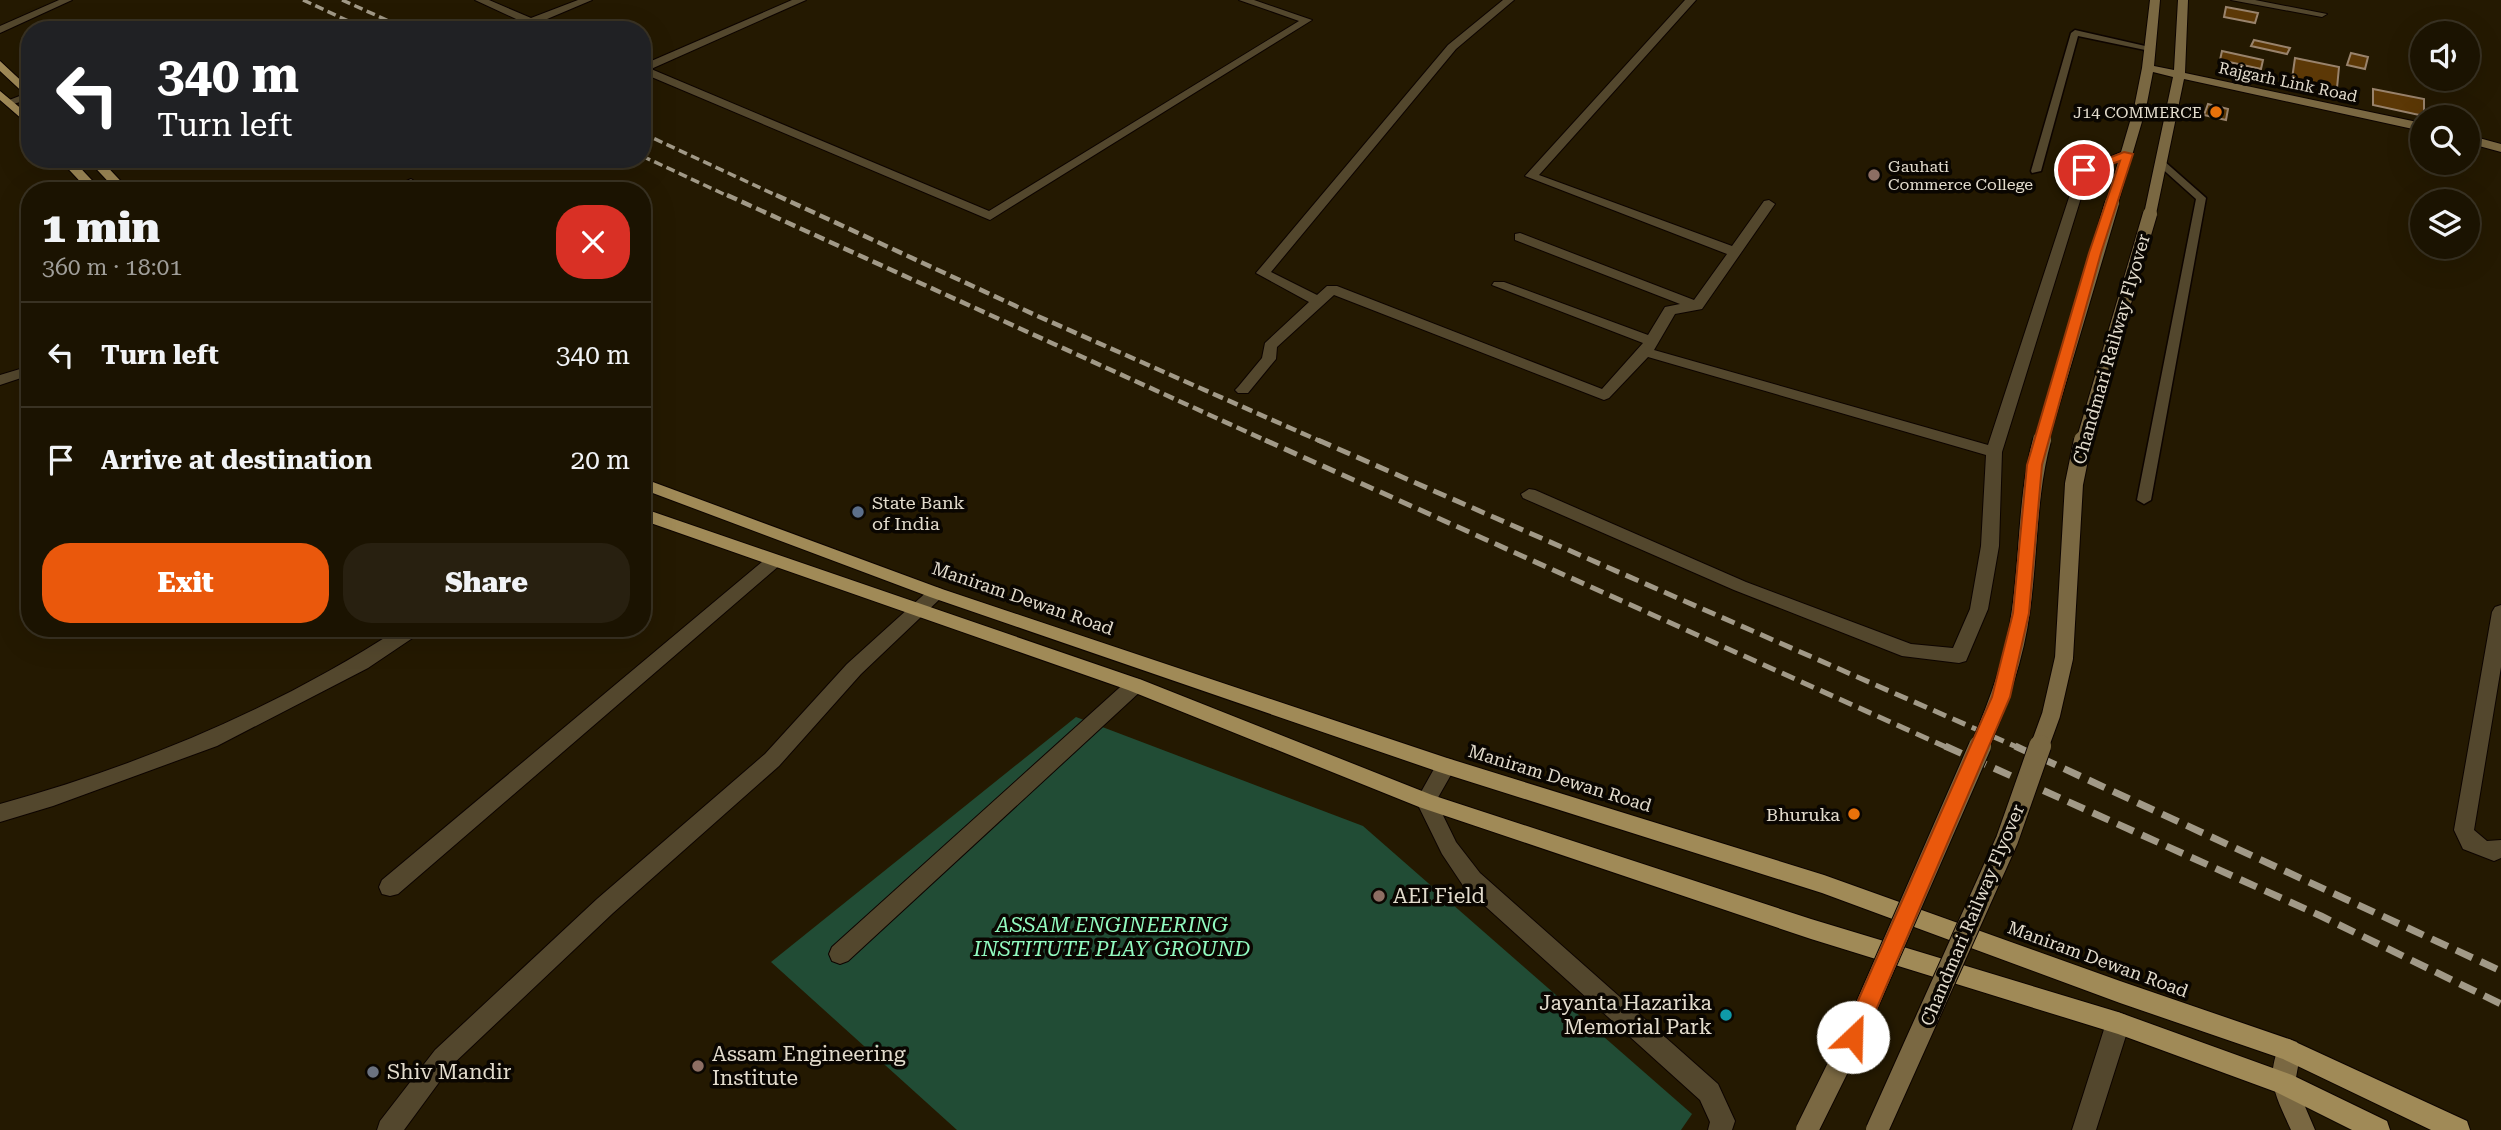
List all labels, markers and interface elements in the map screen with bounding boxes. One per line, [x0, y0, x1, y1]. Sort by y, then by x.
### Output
map controls [2410, 21, 2480, 259]
button: sound [2410, 21, 2480, 91]
text: 340 m [157, 47, 299, 104]
icon: left [42, 49, 133, 140]
street label: Rajgarh Link Road [2217, 58, 2359, 106]
place label: J14 COMMERCE [2073, 103, 2202, 122]
marker: J14 COMMERCE [2208, 104, 2224, 120]
button: search [2410, 105, 2480, 175]
text: Turn left [157, 106, 292, 144]
pin [2054, 140, 2114, 200]
icon: arrive [2065, 151, 2103, 189]
place label: Gauhati Commerce College [1888, 157, 2033, 194]
marker: Gauhati Commerce College [1866, 167, 1882, 183]
button: layers [2410, 189, 2480, 259]
text: 1 min [42, 203, 160, 252]
button: close [556, 205, 630, 279]
street label: Chandmari Railway Flyover [2068, 231, 2154, 467]
text: 360 m · 18:01 [42, 254, 182, 281]
icon: left [42, 336, 80, 374]
text: Turn left [101, 340, 219, 370]
text: 340 m [556, 340, 630, 370]
icon: arrive [42, 441, 80, 479]
text: Arrive at destination [101, 445, 372, 475]
text: 20 m [571, 445, 630, 475]
place label: State Bank of India [872, 492, 965, 534]
marker: State Bank of India [850, 504, 866, 520]
button: Exit [42, 543, 329, 623]
button: Share [343, 543, 630, 623]
street label: Maniram Dewan Road [930, 557, 1117, 639]
street label: Maniram Dewan Road [1466, 740, 1655, 816]
street label: Chandmari Railway Flyover [1916, 801, 2028, 1029]
place label: Bhuruka [1766, 804, 1840, 825]
marker: Bhuruka [1846, 806, 1862, 822]
place label: AEI Field [1393, 884, 1485, 908]
marker: AEI Field [1371, 888, 1387, 904]
park label: ASSAM ENGINEERING INSTITUTE PLAY GROUND [973, 913, 1250, 961]
street label: Maniram Dewan Road [2005, 917, 2192, 1002]
place label: Jayanta Hazarika Memorial Park [1539, 991, 1713, 1039]
position arrow [1816, 1000, 1890, 1074]
marker: Jayanta Hazarika Memorial Park [1718, 1007, 1734, 1023]
place label: Assam Engineering Institute [712, 1042, 906, 1090]
marker: Assam Engineering Institute [690, 1058, 706, 1074]
place label: Shiv Mandir [387, 1060, 512, 1084]
marker: Shiv Mandir [365, 1064, 381, 1080]

